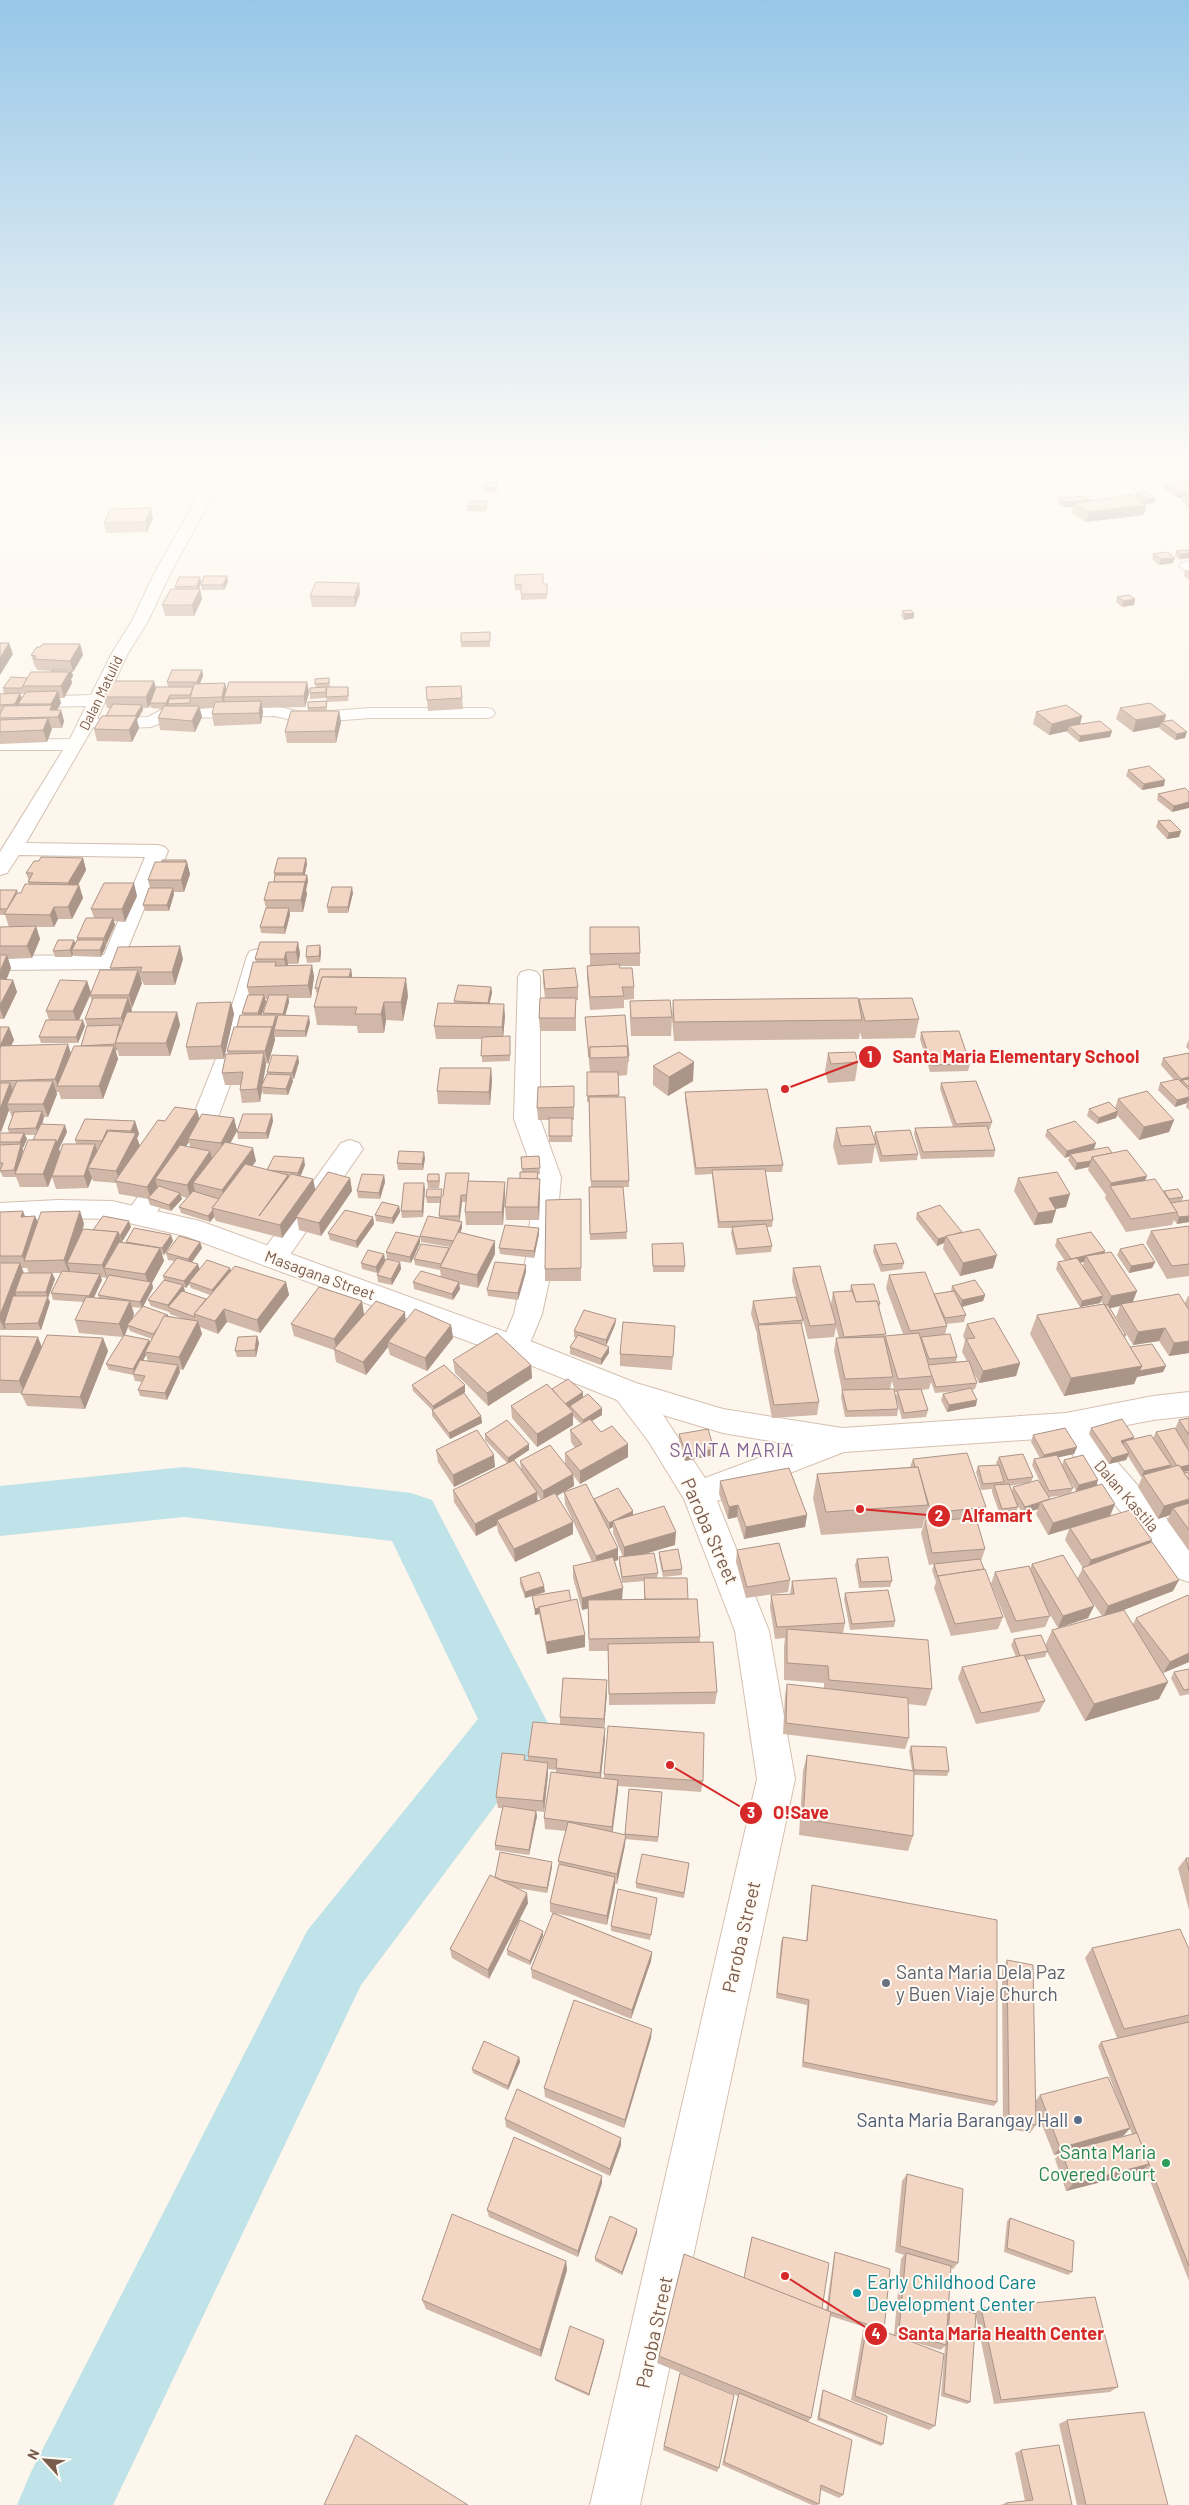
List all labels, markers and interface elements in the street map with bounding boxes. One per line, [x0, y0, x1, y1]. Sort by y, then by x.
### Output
street label: Dalan Matulid [75, 653, 126, 733]
callout: Santa Maria Elementary School [857, 1040, 1149, 1073]
text: Santa Maria Elementary School [893, 1045, 1139, 1067]
text: 1 [867, 1047, 873, 1065]
street label: Masagana Street [262, 1246, 378, 1303]
district label: SANTA MARIA [670, 1438, 794, 1461]
street label: Dalan Kastila [1091, 1456, 1164, 1536]
street label: Paroba Street [677, 1474, 744, 1587]
callout: Alfamart [927, 1499, 1043, 1532]
text: Alfamart [961, 1504, 1033, 1526]
text: 2 [935, 1506, 943, 1524]
callout: O!Save [738, 1796, 839, 1829]
text: O!Save [773, 1801, 829, 1823]
text: 3 [747, 1803, 755, 1821]
street label: Paroba Street [717, 1879, 765, 1995]
place label: Santa Maria Dela Paz y Buen Viaje Church [896, 1960, 1065, 2005]
marker: Santa Maria Dela Paz y Buen Viaje Church [880, 1977, 892, 1989]
place label: Santa Maria Barangay Hall [856, 2108, 1068, 2131]
marker: Santa Maria Barangay Hall [1072, 2114, 1084, 2126]
place label: Santa Maria Covered Court [1038, 2140, 1156, 2185]
marker: Santa Maria Covered Court [1160, 2157, 1172, 2169]
place label: Early Childhood Care Development Center [867, 2270, 1036, 2315]
street label: Paroba Street [630, 2274, 677, 2390]
marker: Early Childhood Care Development Center [851, 2287, 863, 2299]
callout: Santa Maria Health Center [863, 2317, 1114, 2350]
text: Santa Maria Health Center [898, 2322, 1104, 2344]
text: 4 [871, 2324, 881, 2342]
north arrow [20, 2435, 70, 2485]
text: N [23, 2446, 43, 2462]

